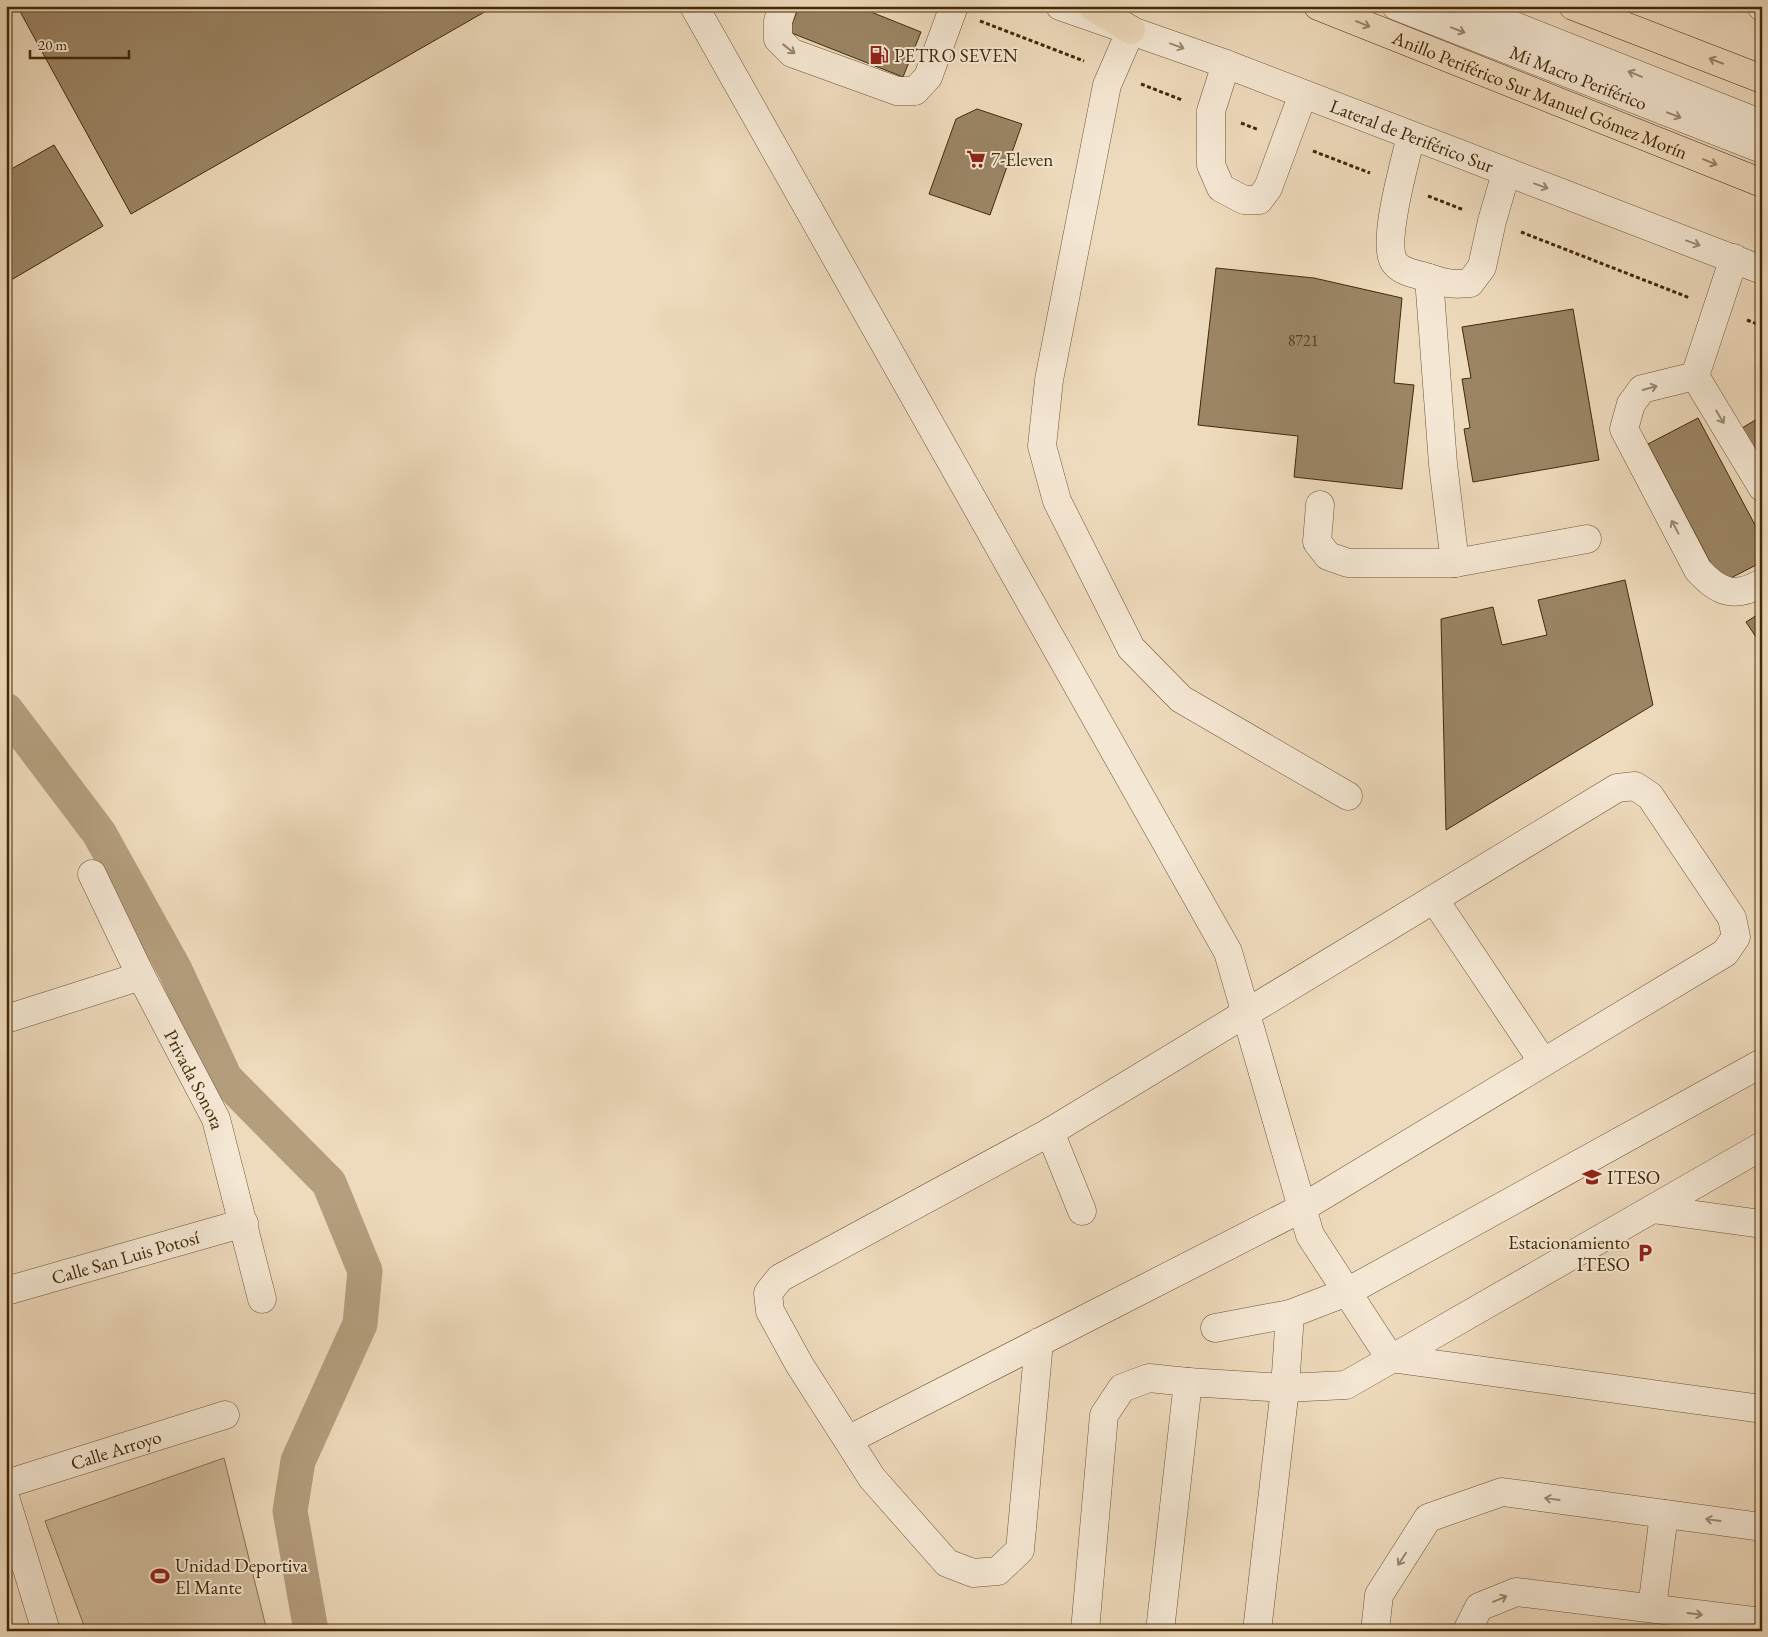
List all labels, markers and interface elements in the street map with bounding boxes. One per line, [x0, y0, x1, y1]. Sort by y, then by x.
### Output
one-way arrow [1356, 21, 1371, 30]
street label: Anillo Periférico Sur Manuel Gómez Morín [1388, 25, 1691, 165]
one-way arrow [1450, 26, 1465, 36]
scale bar [30, 28, 129, 60]
text: 20 m [38, 35, 67, 54]
street label: Mi Macro Periférico [1506, 40, 1651, 116]
one-way arrow [1168, 42, 1184, 51]
one-way arrow [783, 43, 796, 54]
place label: PETRO SEVEN [894, 43, 1018, 68]
fuel station icon: PETRO SEVEN [868, 44, 890, 66]
one-way arrow [1709, 56, 1724, 65]
one-way arrow [1628, 68, 1643, 78]
street label: Lateral de Periférico Sur [1326, 93, 1498, 179]
one-way arrow [1666, 111, 1682, 120]
place label: 7-Eleven [991, 147, 1053, 172]
supermarket icon: 7-Eleven [965, 148, 987, 170]
one-way arrow [1701, 158, 1717, 167]
one-way arrow [1533, 182, 1548, 191]
one-way arrow [1685, 239, 1700, 248]
house number: 8721 [1288, 330, 1318, 351]
one-way arrow [1641, 382, 1657, 392]
one-way arrow [1715, 410, 1725, 424]
one-way arrow [1670, 520, 1679, 535]
street label: Privada Sonora [158, 1025, 230, 1133]
place label: ITESO [1607, 1165, 1660, 1190]
school or university icon: ITESO [1581, 1166, 1603, 1188]
street label: Calle San Luis Potosí [49, 1224, 202, 1290]
place label: Estacionamiento ITESO [1508, 1230, 1630, 1277]
parking icon: Estacionamiento ITESO [1634, 1242, 1656, 1264]
street label: Calle Arroyo [67, 1424, 164, 1476]
one-way arrow [1545, 1494, 1561, 1504]
one-way arrow [1706, 1515, 1722, 1525]
one-way arrow [1396, 1552, 1406, 1566]
place label: Unidad Deportiva El Mante [175, 1553, 308, 1600]
sports icon: Unidad Deportiva El Mante [149, 1565, 171, 1587]
one-way arrow [1492, 1593, 1507, 1603]
one-way arrow [1686, 1609, 1702, 1619]

